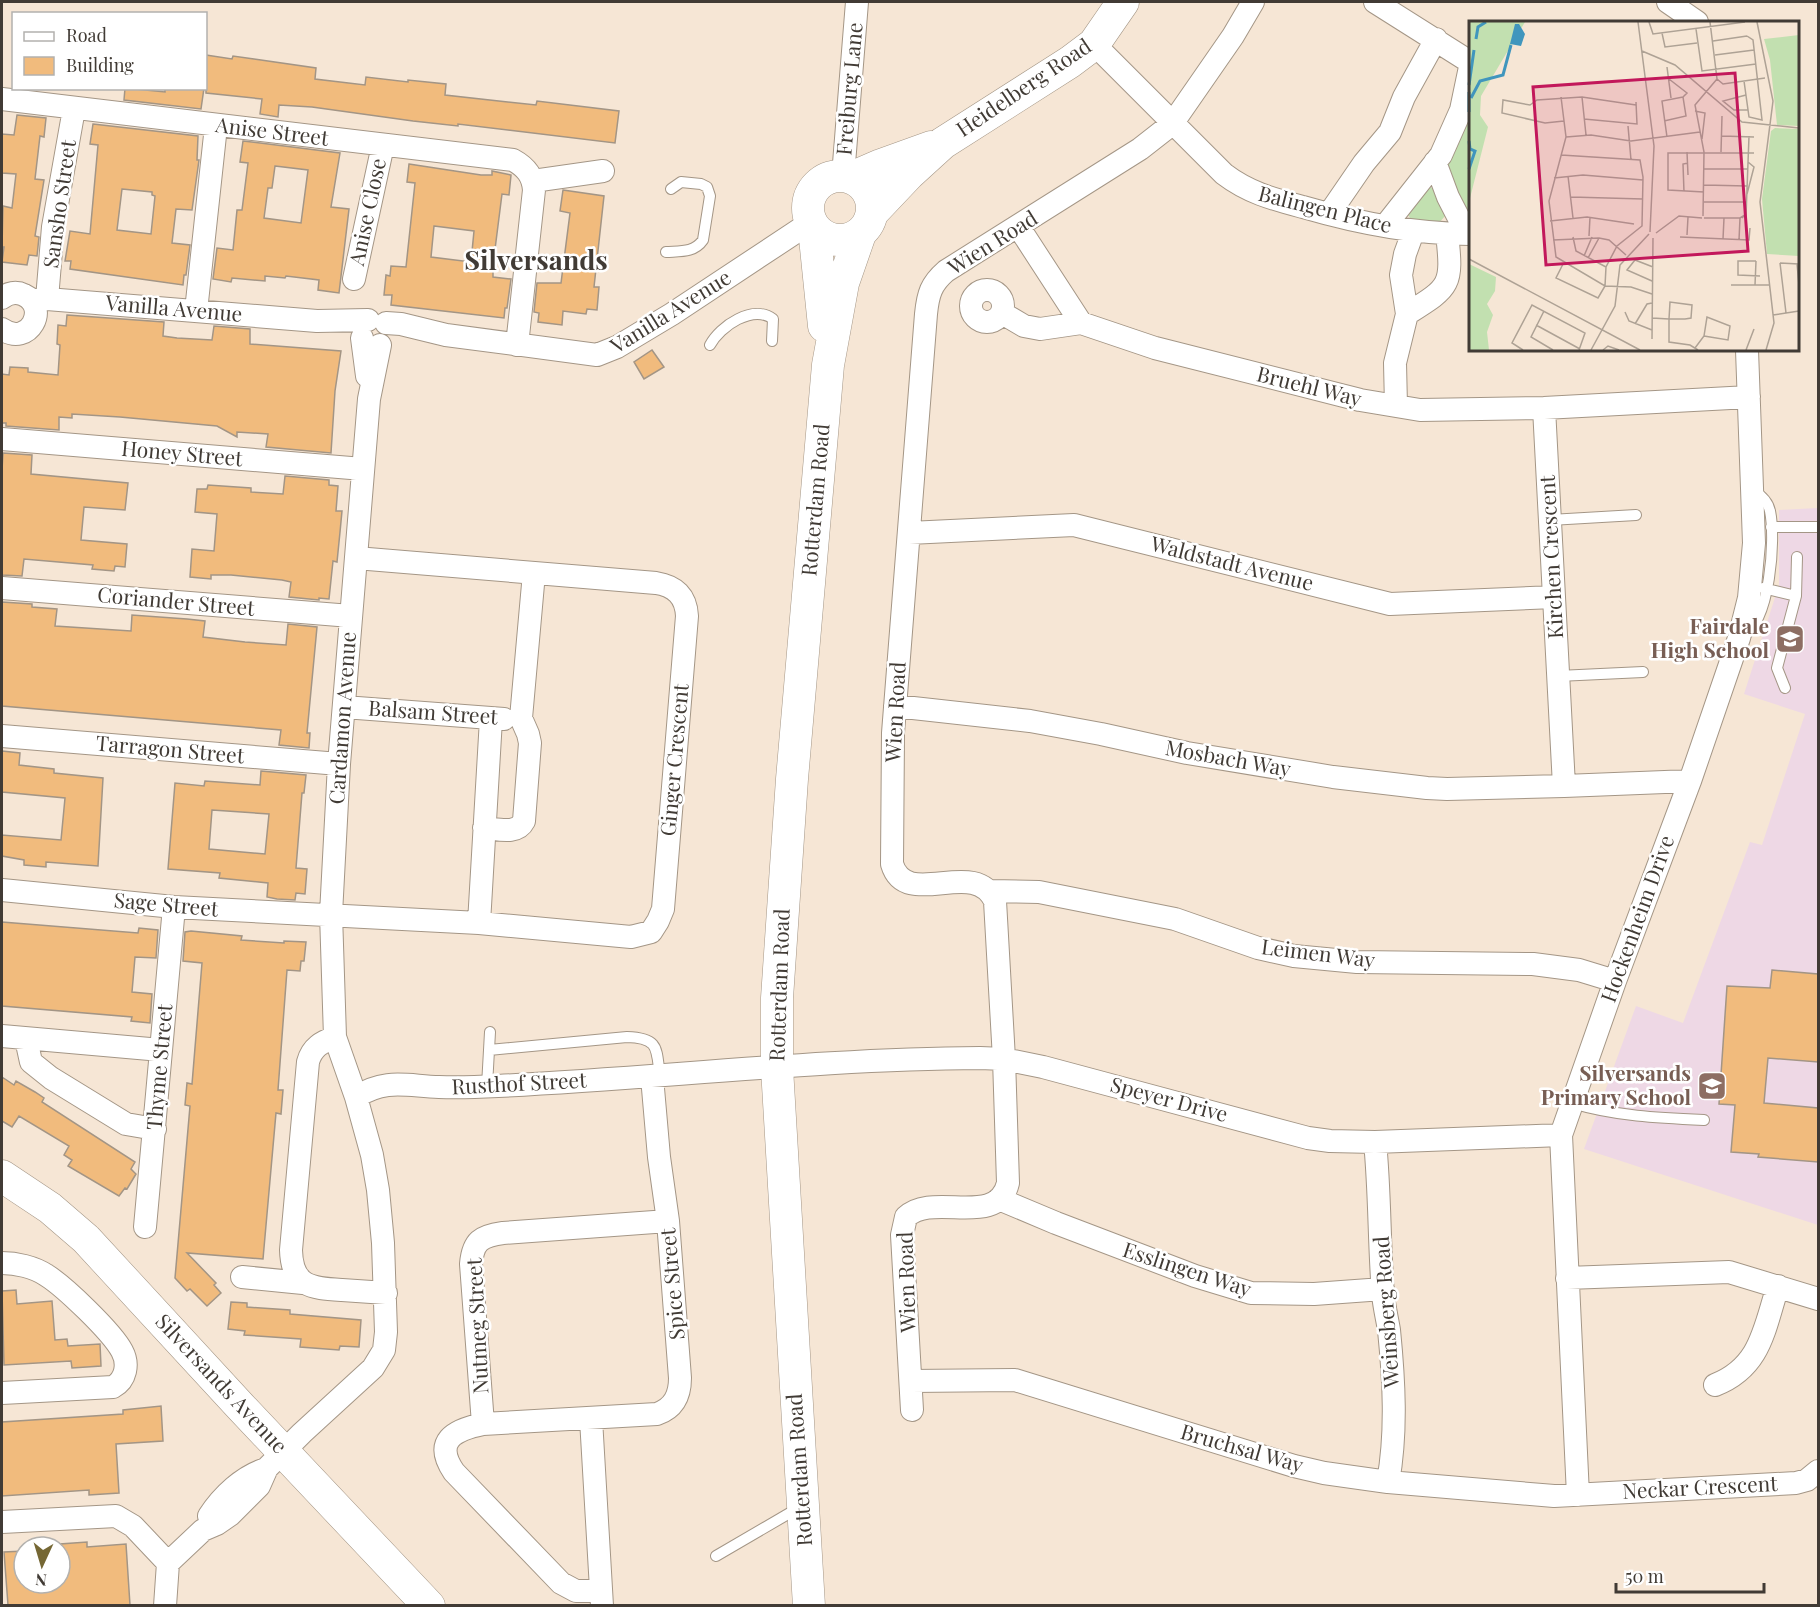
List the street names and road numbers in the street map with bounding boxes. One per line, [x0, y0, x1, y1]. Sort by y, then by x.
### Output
street label: Freiburg Lane [828, 21, 868, 156]
street label: Heidelberg Road [950, 31, 1096, 142]
street label: Anise Street [213, 109, 331, 151]
street label: Sansho Street [35, 137, 81, 270]
street label: Anise Close [341, 155, 391, 269]
street label: Balingen Place [1256, 178, 1395, 238]
street label: Wien Road [941, 203, 1042, 280]
street label: Vanilla Avenue [604, 262, 736, 359]
street label: Vanilla Avenue [104, 287, 244, 327]
street label: Bruehl Way [1254, 359, 1365, 412]
street label: Rotterdam Road [793, 422, 835, 577]
street label: Honey Street [120, 433, 245, 471]
street label: Kirchen Crescent [1532, 474, 1568, 640]
street label: Waldstadt Avenue [1147, 528, 1317, 596]
street label: Coriander Street [96, 579, 257, 621]
street label: Cardamon Avenue [321, 631, 361, 805]
street label: Wien Road [877, 661, 911, 764]
street label: Ginger Crescent [652, 682, 694, 837]
street label: Balsam Street [367, 693, 499, 730]
street label: Tarragon Street [95, 728, 246, 768]
street label: Mosbach Way [1163, 732, 1294, 782]
street label: Hockenheim Drive [1593, 831, 1679, 1006]
street label: Sage Street [113, 884, 220, 922]
street label: Rotterdam Road [761, 908, 795, 1062]
street label: Leimen Way [1260, 931, 1377, 973]
street label: Thyme Street [139, 1002, 178, 1131]
street label: Rusthof Street [451, 1064, 588, 1100]
street label: Speyer Drive [1108, 1069, 1231, 1127]
street label: Spice Street [652, 1227, 690, 1341]
street label: Wien Road [889, 1231, 921, 1334]
street label: Esslingen Way [1120, 1234, 1256, 1302]
street label: Weinsberg Road [1366, 1235, 1404, 1390]
street label: Nutmeg Street [458, 1257, 494, 1395]
street label: Silversands Avenue [150, 1307, 295, 1458]
street label: Rotterdam Road [779, 1393, 817, 1547]
street label: Bruchsal Way [1178, 1416, 1308, 1478]
street label: Neckar Crescent [1622, 1468, 1779, 1504]

